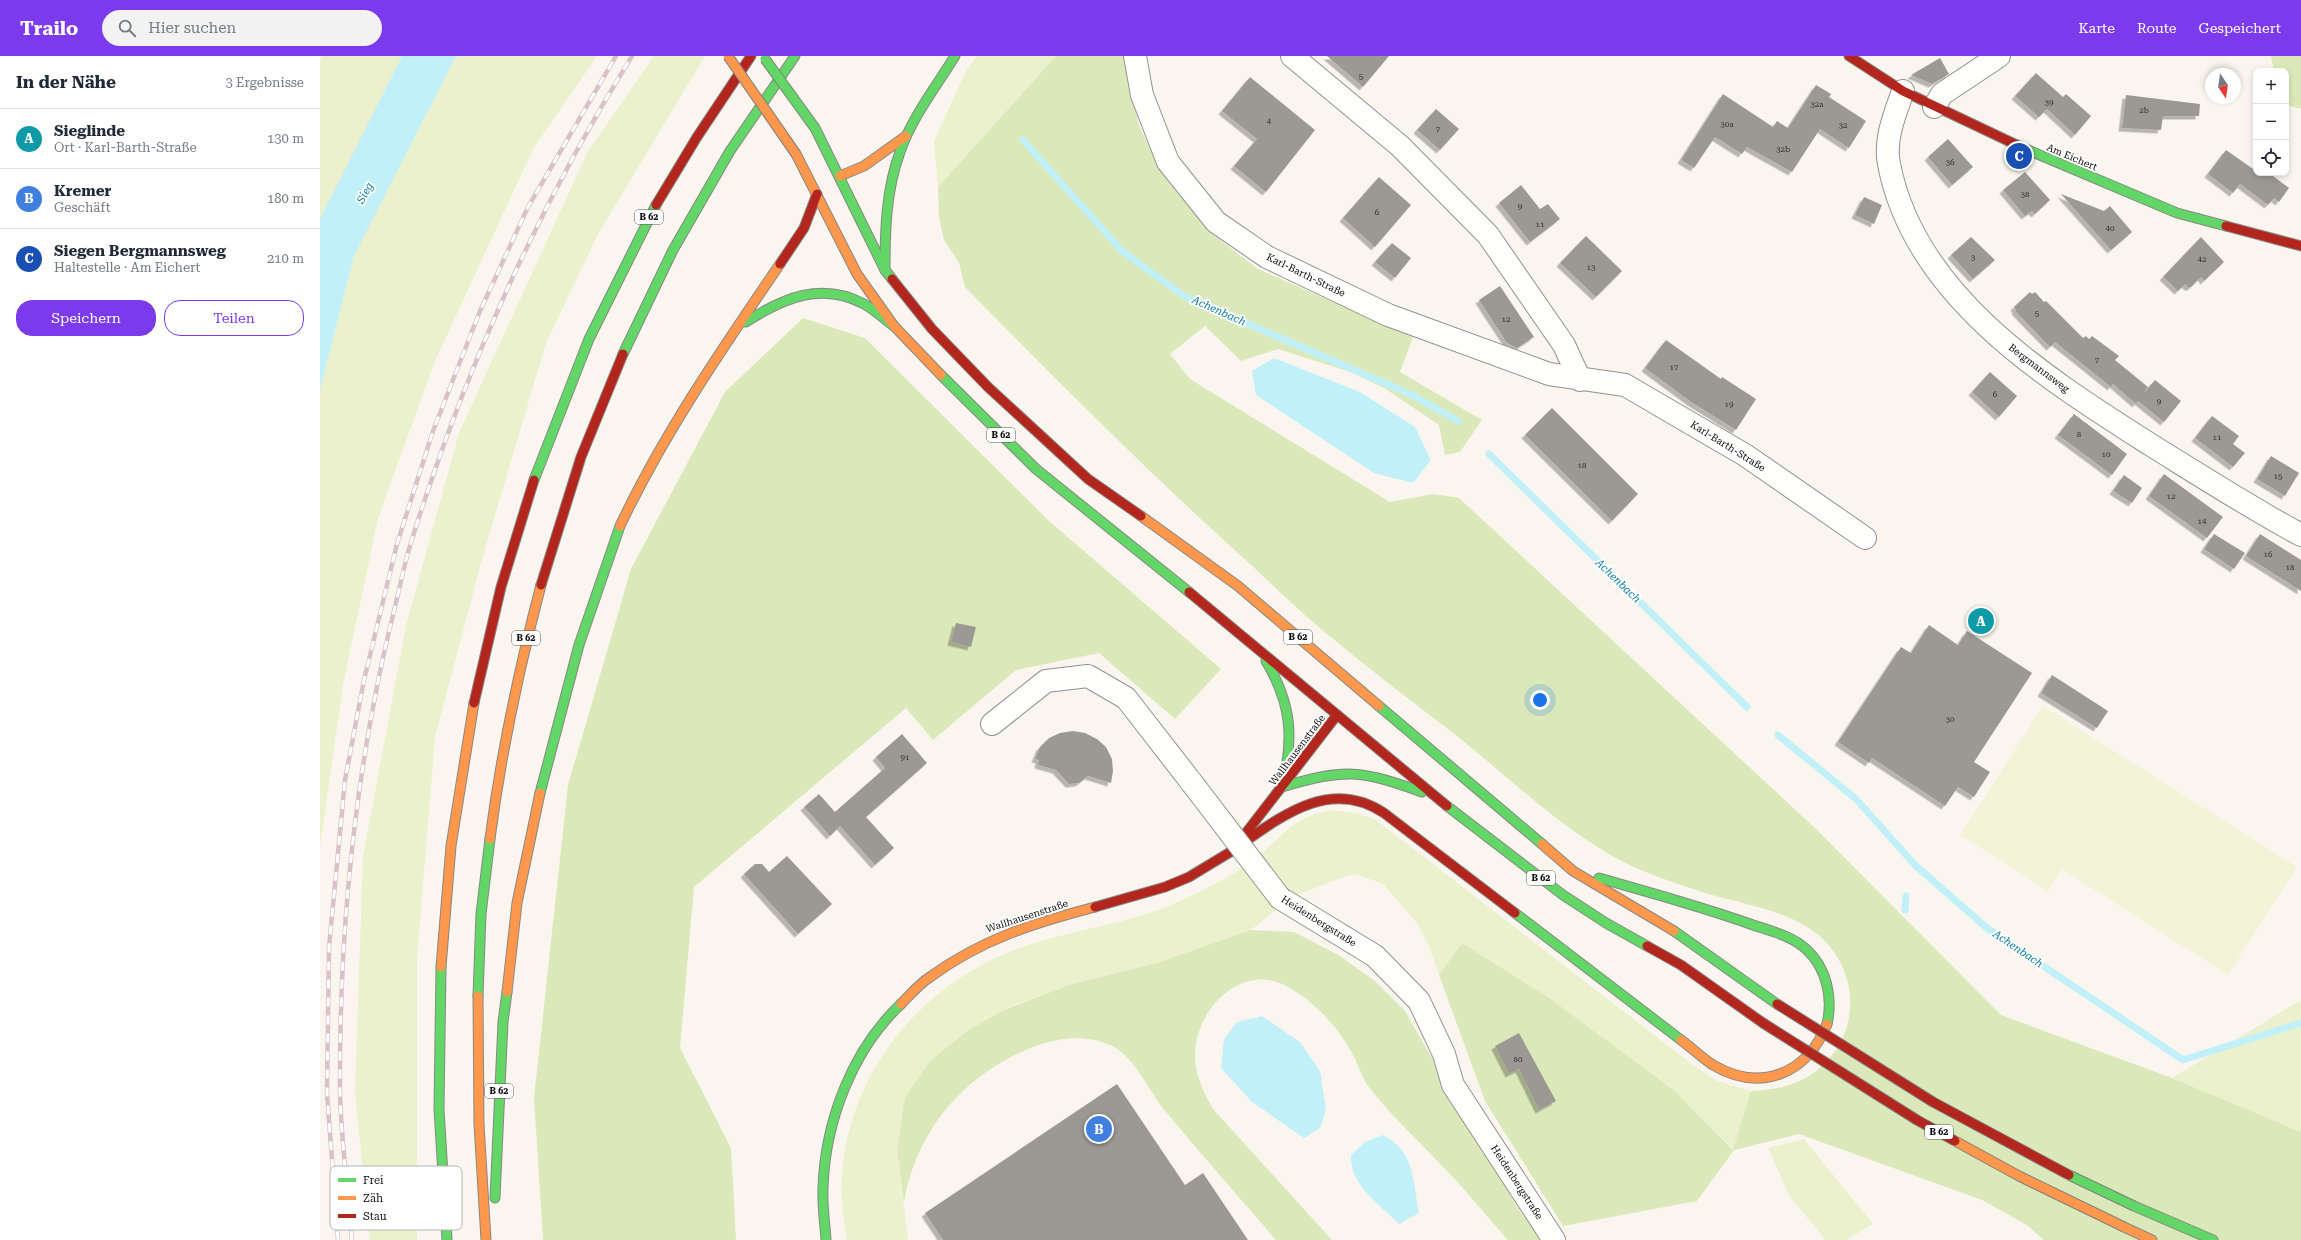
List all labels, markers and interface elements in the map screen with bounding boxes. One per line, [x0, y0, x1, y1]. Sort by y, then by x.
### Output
search box [102, 10, 382, 46]
text: Trailo [20, 17, 78, 40]
icon: search [116, 17, 138, 39]
text: Hier suchen [148, 19, 236, 37]
text: Karte [2079, 20, 2115, 36]
text: Route [2137, 20, 2177, 36]
text: Gespeichert [2199, 20, 2281, 36]
north arrow [2205, 68, 2241, 104]
map controls [2253, 68, 2289, 176]
button: + [2253, 68, 2289, 104]
text: In der Nähe [16, 72, 116, 92]
house number: 5 [1359, 72, 1364, 81]
text: 3 Ergebnisse [226, 75, 304, 90]
house number: 39 [2045, 98, 2054, 107]
house number: 32a [1810, 100, 1824, 109]
button: − [2253, 104, 2289, 140]
house number: 2b [2139, 106, 2149, 115]
house number: 4 [1267, 117, 1272, 126]
house number: 30a [1720, 120, 1734, 129]
house number: 32 [1839, 121, 1848, 130]
text: Sieglinde [54, 122, 125, 140]
house number: 7 [1436, 125, 1441, 134]
text: A [24, 131, 34, 146]
text: 130 m [267, 131, 304, 146]
text: Ort · Karl-Barth-Straße [54, 140, 197, 155]
button: locate [2253, 140, 2289, 176]
pin: C [2006, 141, 2032, 171]
street label: Am Eichert [2045, 141, 2099, 173]
house number: 32b [1776, 145, 1790, 154]
house number: 36 [1946, 158, 1955, 167]
water label: Sieg [354, 180, 376, 207]
text: Kremer [54, 182, 111, 200]
house number: 38 [2021, 190, 2030, 199]
text: B [24, 191, 34, 206]
text: 180 m [267, 191, 304, 206]
text: Geschäft [54, 200, 111, 215]
house number: 9 [1518, 202, 1523, 211]
house number: 6 [1375, 208, 1380, 217]
road number: B 62 [635, 210, 663, 224]
house number: 11 [1536, 220, 1545, 229]
house number: 40 [2106, 224, 2115, 233]
text: Siegen Bergmannsweg [54, 242, 226, 260]
text: C [24, 251, 34, 266]
text: 210 m [267, 251, 304, 266]
street label: Karl-Barth-Straße [1265, 251, 1348, 299]
house number: 3 [1971, 253, 1976, 262]
house number: 42 [2198, 255, 2207, 264]
text: Haltestelle · Am Eichert [54, 260, 200, 275]
house number: 13 [1587, 263, 1596, 272]
water label: Achenbach [1189, 293, 1248, 329]
button: Speichern [16, 300, 156, 336]
button: Teilen [164, 300, 304, 336]
house number: 5 [2035, 309, 2040, 318]
house number: 12 [1502, 315, 1511, 324]
street label: Bergmannsweg [2006, 342, 2072, 395]
house number: 7 [2095, 356, 2100, 365]
house number: 17 [1670, 363, 1679, 372]
house number: 6 [1993, 390, 1998, 399]
house number: 9 [2157, 397, 2162, 406]
house number: 19 [1725, 400, 1734, 409]
street label: Karl-Barth-Straße [1689, 419, 1768, 474]
road number: B 62 [987, 428, 1015, 442]
house number: 8 [2077, 430, 2082, 439]
house number: 11 [2213, 433, 2222, 442]
house number: 10 [2102, 450, 2111, 459]
house number: 18 [1578, 461, 1587, 470]
house number: 15 [2274, 472, 2283, 481]
house number: 12 [2167, 492, 2176, 501]
house number: 14 [2198, 517, 2207, 526]
house number: 16 [2264, 550, 2273, 559]
water label: Achenbach [1592, 556, 1643, 606]
house number: 18 [2286, 563, 2295, 572]
pin: A [1968, 606, 1994, 636]
road number: B 62 [1284, 630, 1312, 644]
road number: B 62 [512, 631, 540, 645]
your location [1530, 690, 1550, 710]
street label: Wallhausenstraße [1267, 712, 1327, 788]
house number: 30 [1946, 715, 1955, 724]
house number: 91 [901, 753, 910, 762]
road number: B 62 [1527, 871, 1555, 885]
street label: Heidenbergstraße [1280, 893, 1359, 949]
street label: Wallhausenstraße [985, 897, 1070, 934]
water label: Achenbach [1990, 927, 2046, 971]
house number: 80 [1514, 1055, 1523, 1064]
road number: B 62 [485, 1084, 513, 1098]
pin: B [1086, 1114, 1112, 1144]
road number: B 62 [1925, 1125, 1953, 1139]
street label: Heidenbergstraße [1489, 1143, 1545, 1222]
legend [330, 1166, 462, 1230]
text: Frei [363, 1174, 384, 1187]
text: Zäh [363, 1192, 383, 1205]
text: Stau [363, 1210, 387, 1223]

